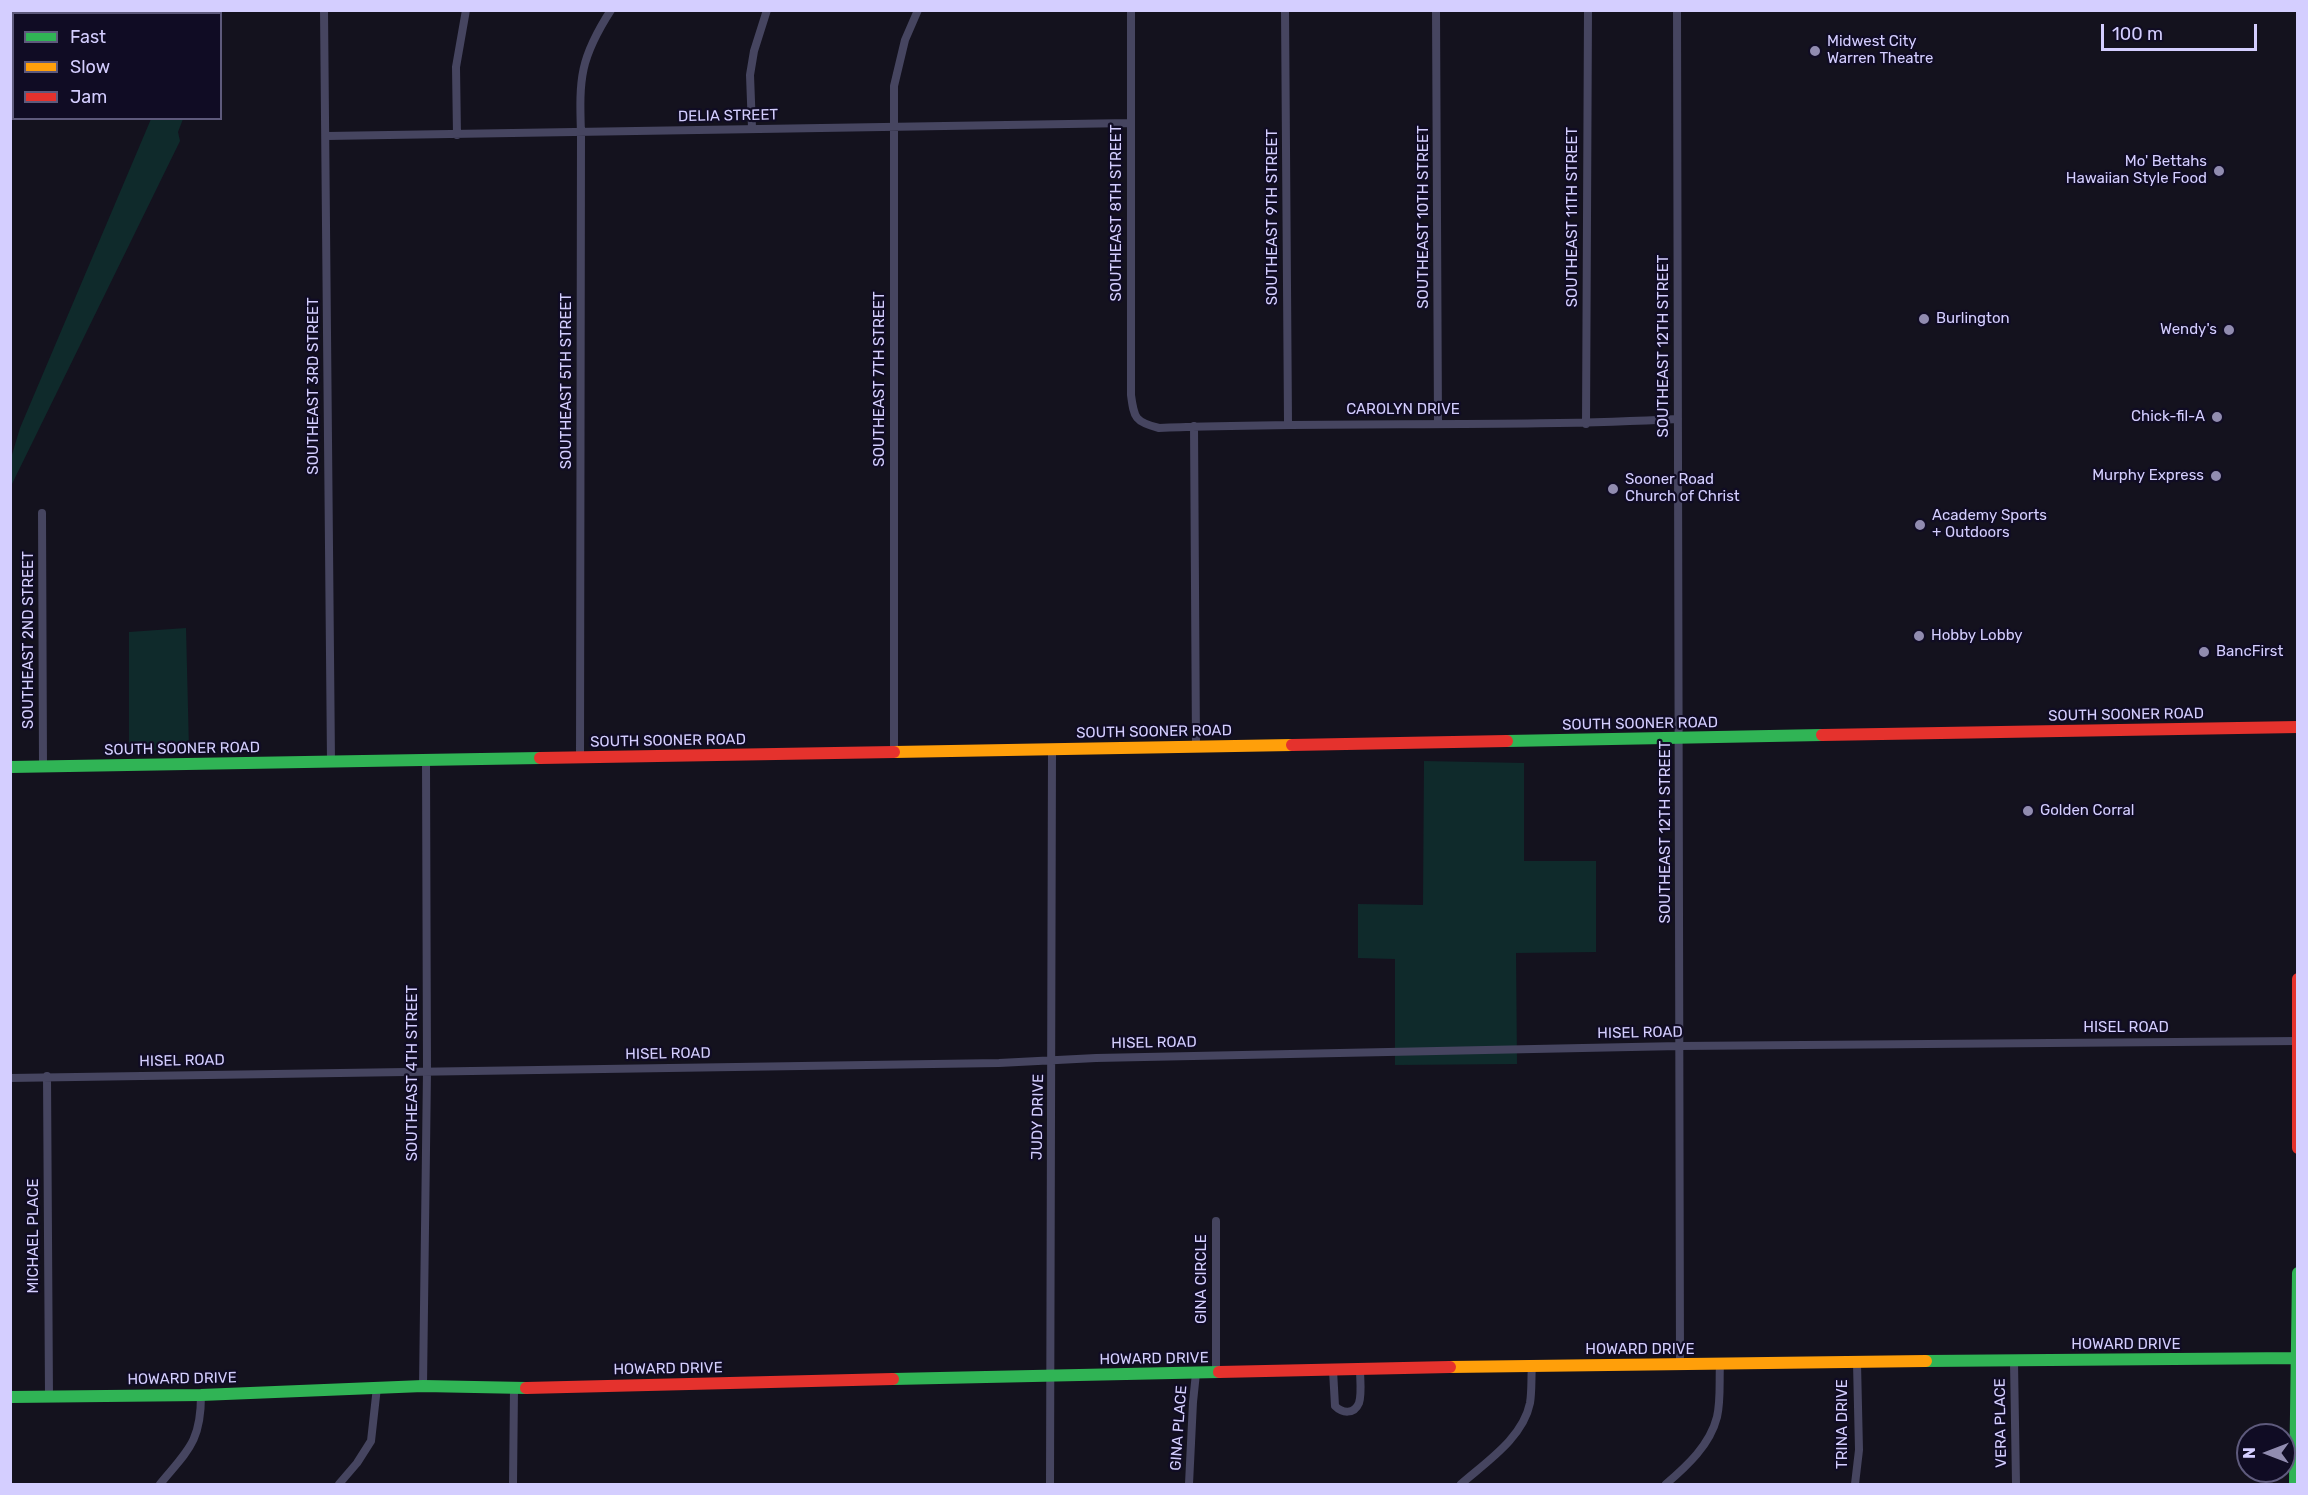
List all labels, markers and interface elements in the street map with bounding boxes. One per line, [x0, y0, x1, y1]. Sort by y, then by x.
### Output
legend [12, 12, 222, 120]
scale bar [2104, 12, 2260, 50]
text: 100 m [2112, 23, 2163, 45]
text: Fast [70, 26, 106, 48]
place label: Midwest City Warren Theatre [1827, 33, 1933, 68]
marker: Midwest City Warren Theatre [1808, 44, 1822, 58]
text: Slow [70, 56, 110, 78]
text: Jam [70, 86, 107, 108]
street label: DELIA STREET [678, 106, 778, 126]
street label: SOUTHEAST 8TH STREET [1108, 124, 1126, 302]
street label: SOUTHEAST 10TH STREET [1415, 125, 1433, 309]
street label: SOUTHEAST 11TH STREET [1564, 127, 1582, 307]
street label: SOUTHEAST 9TH STREET [1264, 129, 1282, 305]
place label: Mo' Bettahs Hawaiian Style Food [2066, 153, 2207, 188]
marker: Mo' Bettahs Hawaiian Style Food [2212, 164, 2226, 178]
street label: SOUTHEAST 12TH STREET [1655, 255, 1673, 437]
street label: SOUTHEAST 7TH STREET [871, 291, 889, 467]
street label: SOUTHEAST 5TH STREET [558, 293, 576, 469]
street label: SOUTHEAST 3RD STREET [305, 297, 323, 475]
place label: Burlington [1936, 310, 2010, 328]
marker: Burlington [1917, 312, 1931, 326]
place label: Wendy's [2160, 321, 2217, 339]
marker: Wendy's [2222, 323, 2236, 337]
street label: CAROLYN DRIVE [1346, 401, 1460, 419]
place label: Chick-fil-A [2131, 408, 2205, 426]
marker: Chick-fil-A [2210, 410, 2224, 424]
place label: Murphy Express [2092, 467, 2204, 485]
marker: Murphy Express [2209, 469, 2223, 483]
place label: Sooner Road Church of Christ [1625, 471, 1740, 506]
marker: Sooner Road Church of Christ [1606, 482, 1620, 496]
place label: Academy Sports + Outdoors [1932, 507, 2047, 542]
marker: Academy Sports + Outdoors [1913, 518, 1927, 532]
street label: SOUTHEAST 2ND STREET [20, 551, 38, 729]
place label: Hobby Lobby [1931, 627, 2023, 645]
marker: Hobby Lobby [1912, 629, 1926, 643]
place label: BancFirst [2216, 643, 2283, 661]
marker: BancFirst [2197, 645, 2211, 659]
street label: SOUTH SOONER ROAD [2048, 705, 2204, 725]
street label: SOUTH SOONER ROAD [1562, 714, 1718, 734]
street label: SOUTH SOONER ROAD [1076, 722, 1232, 742]
street label: SOUTH SOONER ROAD [590, 731, 746, 751]
street label: SOUTH SOONER ROAD [104, 739, 260, 759]
street label: SOUTHEAST 12TH STREET [1657, 741, 1675, 923]
place label: Golden Corral [2040, 802, 2134, 820]
marker: Golden Corral [2021, 804, 2035, 818]
street label: SOUTHEAST 4TH STREET [404, 985, 422, 1161]
street label: HISEL ROAD [2083, 1019, 2169, 1037]
street label: HISEL ROAD [1597, 1023, 1683, 1043]
street label: HISEL ROAD [1111, 1033, 1197, 1053]
street label: HISEL ROAD [625, 1044, 711, 1064]
street label: HISEL ROAD [139, 1051, 225, 1071]
street label: JUDY DRIVE [1028, 1074, 1048, 1160]
street label: MICHAEL PLACE [25, 1179, 43, 1293]
street label: GINA CIRCLE [1193, 1234, 1211, 1324]
street label: HOWARD DRIVE [2071, 1336, 2181, 1354]
street label: HOWARD DRIVE [1585, 1341, 1695, 1359]
street label: HOWARD DRIVE [1099, 1349, 1209, 1369]
street label: HOWARD DRIVE [613, 1359, 723, 1379]
street label: HOWARD DRIVE [127, 1369, 237, 1389]
street label: VERA PLACE [1991, 1378, 2011, 1468]
street label: TRINA DRIVE [1834, 1379, 1852, 1469]
street label: GINA PLACE [1167, 1385, 1191, 1471]
north arrow [2236, 1423, 2296, 1483]
text: N [2240, 1447, 2259, 1459]

